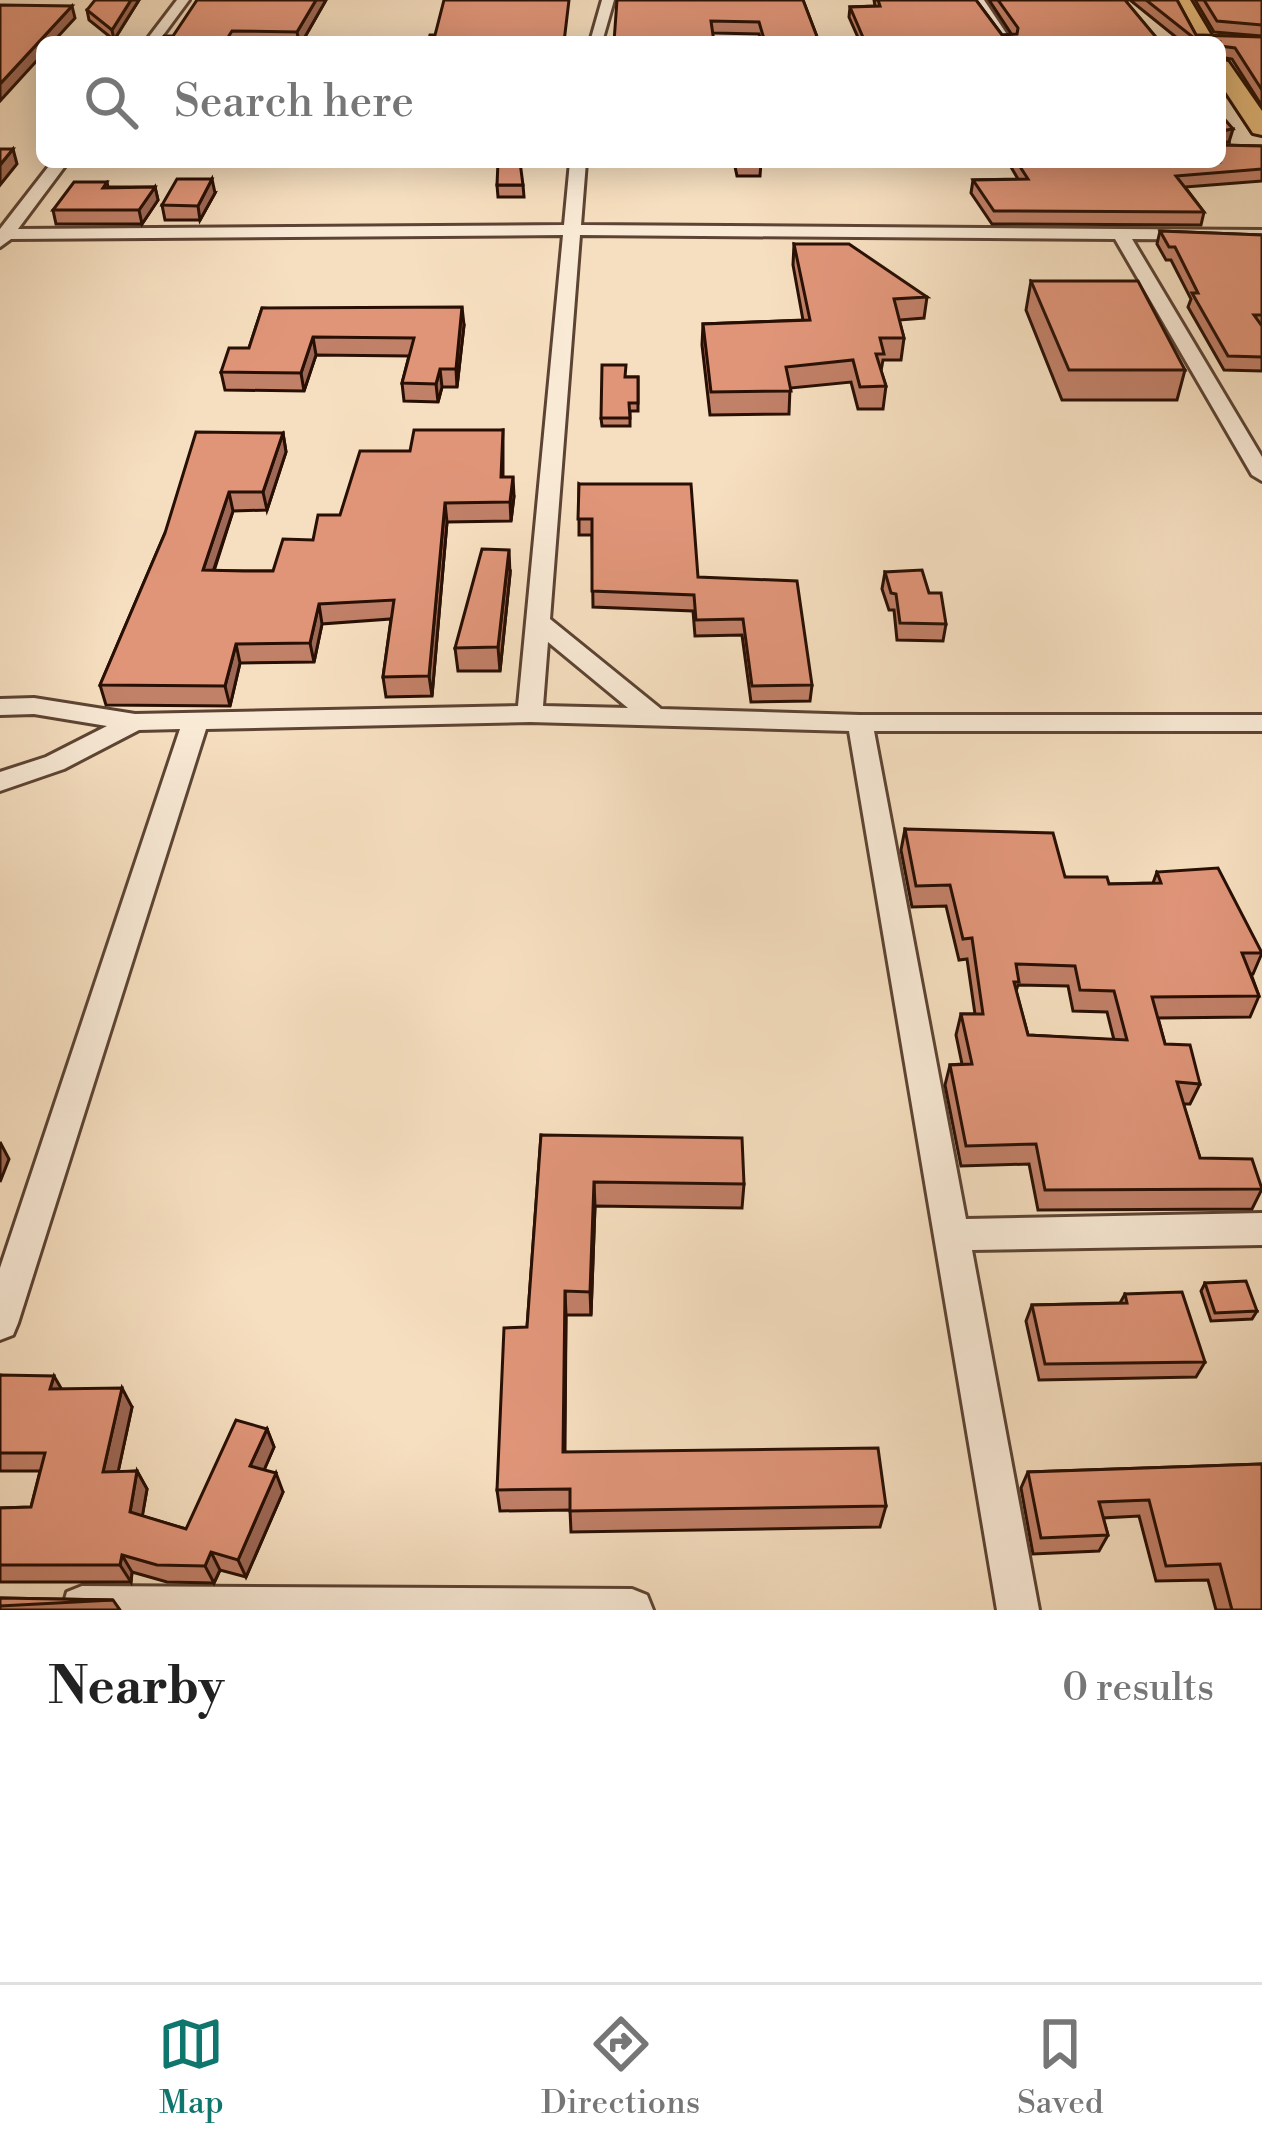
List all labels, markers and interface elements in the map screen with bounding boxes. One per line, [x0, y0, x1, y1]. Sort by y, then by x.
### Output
search box [36, 36, 1226, 168]
icon: search [78, 69, 144, 135]
text: Search here [174, 74, 414, 131]
text: Nearby [48, 1656, 224, 1720]
text: 0 results [1062, 1664, 1214, 1713]
tab: Map [158, 2011, 224, 2124]
tab: Directions [541, 2011, 700, 2124]
tab: Saved [1017, 2011, 1104, 2124]

